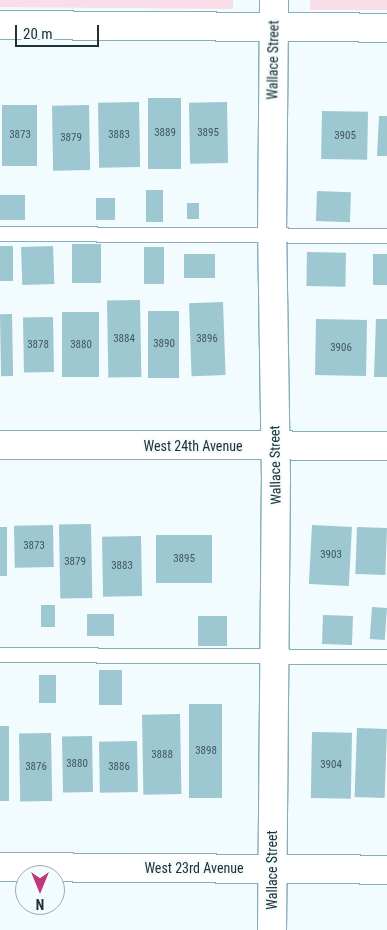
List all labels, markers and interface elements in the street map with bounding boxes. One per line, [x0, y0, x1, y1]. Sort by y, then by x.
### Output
scale bar [18, 15, 101, 47]
street label: Wallace Street [264, 20, 282, 100]
text: 20 m [23, 25, 53, 43]
house number: 3889 [154, 126, 176, 140]
house number: 3895 [197, 126, 219, 140]
house number: 3873 [9, 128, 31, 142]
house number: 3883 [108, 128, 130, 142]
house number: 3905 [334, 129, 356, 143]
house number: 3879 [60, 131, 82, 145]
house number: 3884 [113, 332, 135, 346]
house number: 3896 [196, 332, 218, 346]
house number: 3890 [153, 337, 175, 351]
house number: 3878 [27, 338, 49, 352]
house number: 3880 [70, 338, 92, 352]
house number: 3906 [330, 341, 352, 355]
street label: Wallace Street [266, 425, 284, 505]
street label: West 24th Avenue [144, 438, 242, 454]
house number: 3873 [23, 539, 45, 553]
house number: 3903 [320, 548, 342, 562]
house number: 3895 [173, 552, 195, 566]
house number: 3879 [64, 555, 86, 569]
house number: 3883 [111, 559, 133, 573]
house number: 3898 [195, 744, 217, 758]
house number: 3888 [151, 748, 173, 762]
house number: 3880 [66, 757, 88, 771]
house number: 3904 [320, 758, 342, 772]
house number: 3876 [25, 760, 47, 774]
house number: 3886 [108, 760, 130, 774]
street label: Wallace Street [264, 830, 280, 910]
street label: West 23rd Avenue [144, 860, 244, 876]
north arrow [15, 865, 65, 915]
text: N [36, 896, 44, 912]

